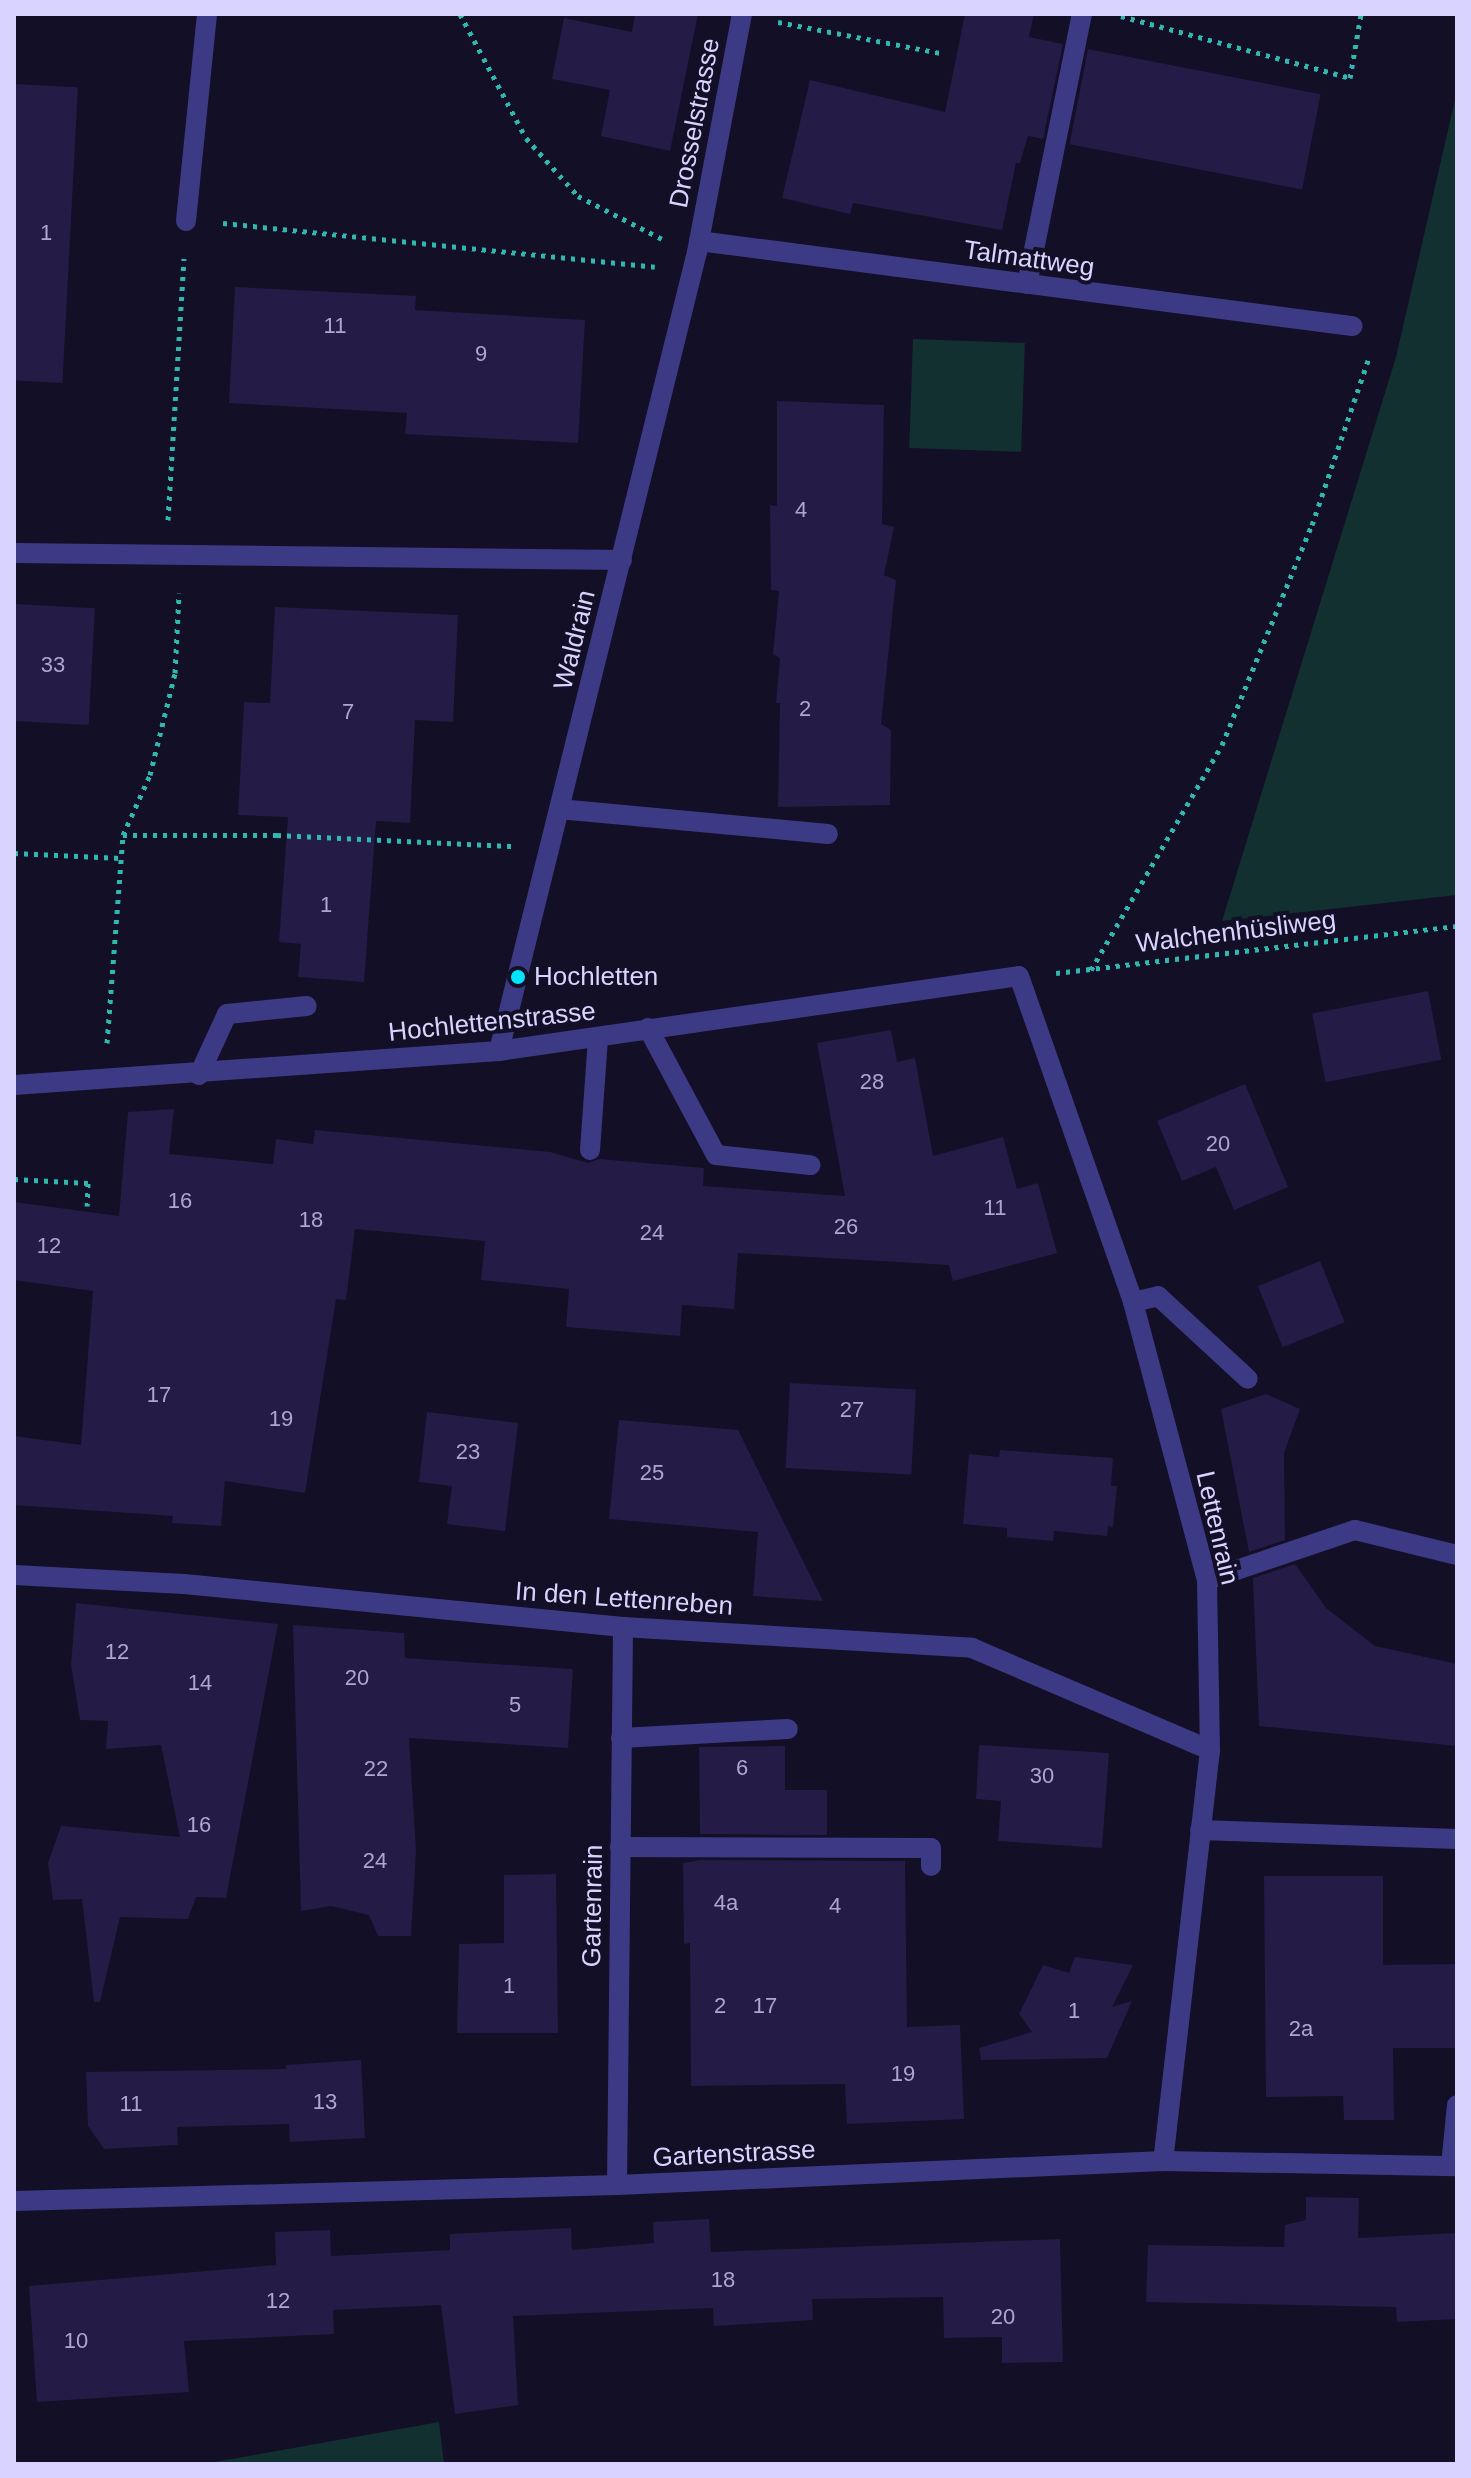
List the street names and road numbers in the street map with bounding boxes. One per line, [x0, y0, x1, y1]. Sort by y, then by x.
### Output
street label: Drosselstrasse [663, 36, 727, 210]
street label: Talmattweg [962, 234, 1096, 284]
street label: Waldrain [548, 587, 602, 693]
street label: Walchenhüsliweg [1134, 904, 1338, 960]
street label: Hochlettenstrasse [387, 996, 597, 1048]
street label: Lettenrain [1189, 1468, 1245, 1588]
street label: In den Lettenreben [514, 1576, 734, 1622]
street label: Gartenrain [576, 1844, 610, 1968]
street label: Gartenstrasse [652, 2134, 816, 2174]

